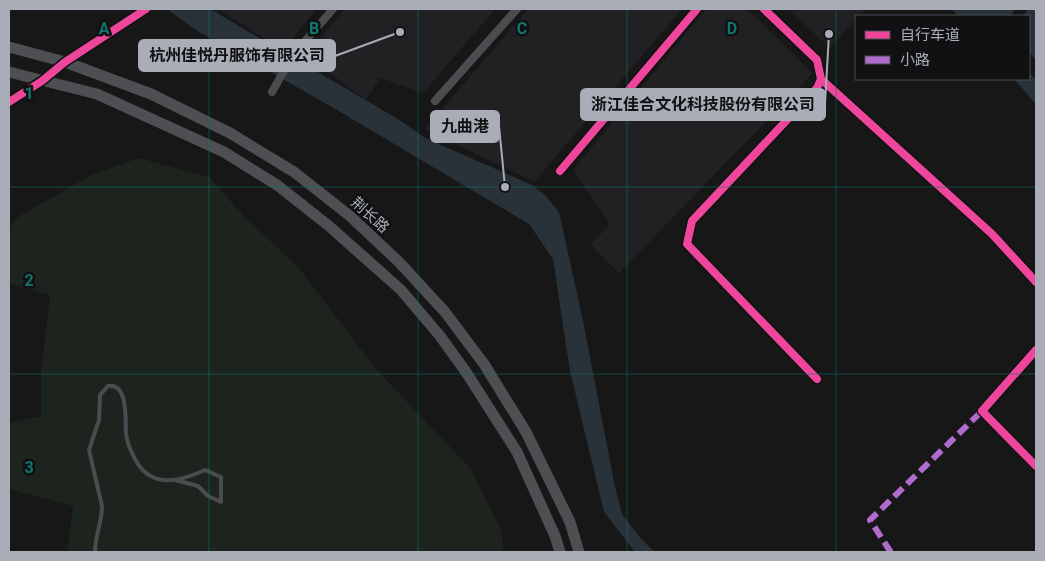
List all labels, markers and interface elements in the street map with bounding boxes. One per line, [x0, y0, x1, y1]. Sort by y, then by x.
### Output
legend [855, 15, 1030, 80]
text: A [99, 19, 110, 38]
text: B [309, 19, 319, 38]
text: C [517, 19, 527, 38]
text: D [727, 19, 737, 38]
text: 自行车道 [900, 26, 960, 44]
callout: 杭州佳悦丹服饰有限公司 [139, 40, 335, 71]
text: 杭州佳悦丹服饰有限公司 [149, 46, 325, 65]
text: 小路 [900, 51, 930, 69]
text: 1 [24, 84, 34, 103]
callout: 浙江佳合文化科技股份有限公司 [581, 89, 825, 120]
text: 浙江佳合文化科技股份有限公司 [591, 95, 815, 114]
callout: 九曲港 [431, 111, 499, 142]
text: 九曲港 [441, 117, 489, 136]
street label: 荆长路 [347, 193, 393, 237]
text: 2 [24, 271, 34, 290]
text: 3 [24, 458, 34, 477]

